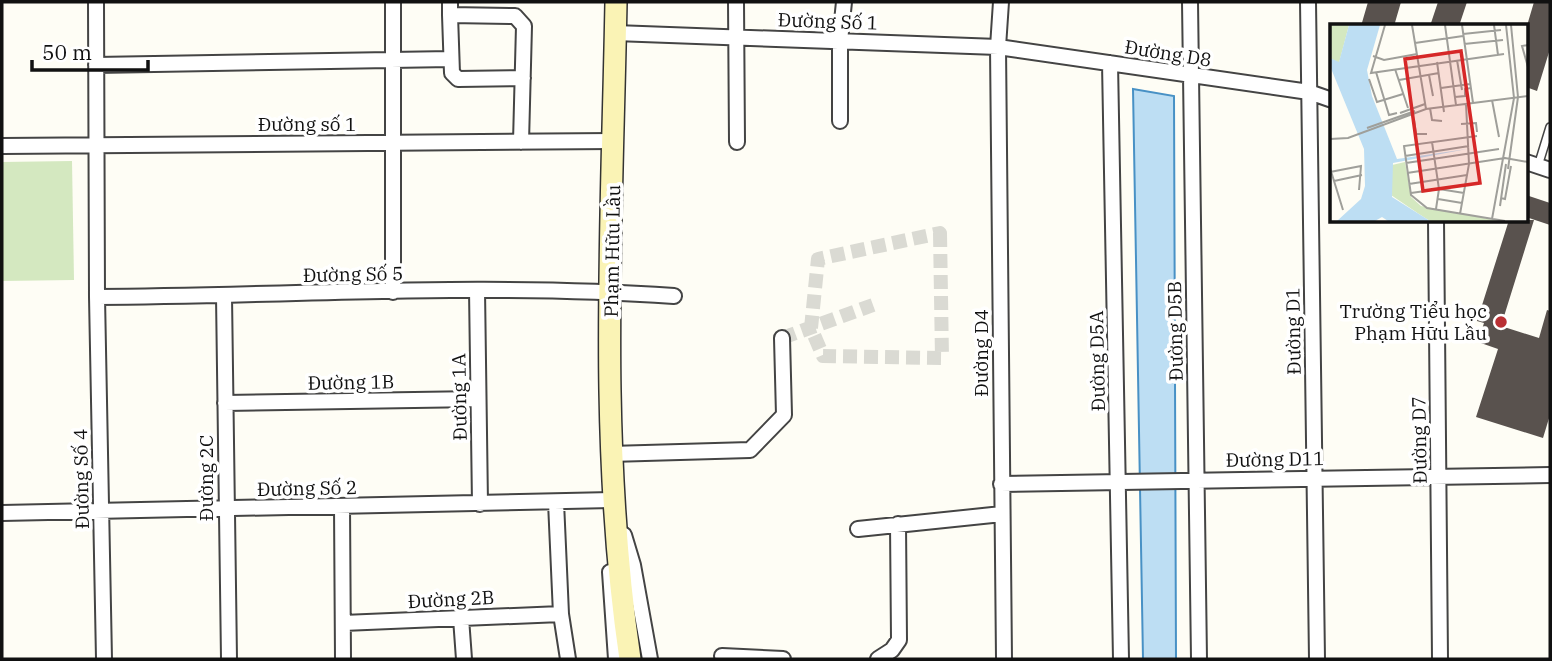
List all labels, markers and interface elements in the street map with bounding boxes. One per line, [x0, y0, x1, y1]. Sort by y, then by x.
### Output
street label: Đường Số 1 [777, 7, 879, 35]
inset map [1330, 24, 1528, 222]
scale bar [32, 28, 147, 72]
street label: Đường D8 [1123, 34, 1213, 72]
text: 50 m [42, 38, 92, 66]
street label: Đường số 1 [258, 112, 356, 136]
street label: Phạm Hữu Lầu [599, 184, 625, 318]
street label: Đường Số 5 [303, 261, 403, 287]
street label: Đường D5B [1162, 281, 1188, 381]
street label: Đường D1 [1280, 287, 1306, 375]
place label: Trường Tiểu học Phạm Hữu Lầu [1339, 299, 1487, 345]
street label: Đường D4 [969, 309, 993, 397]
street label: Đường D5A [1084, 310, 1110, 412]
marker: Trường Tiểu học Phạm Hữu Lầu [1493, 314, 1509, 330]
street label: Đường 1A [446, 353, 472, 441]
street label: Đường 1B [307, 369, 395, 395]
street label: Đường D7 [1406, 396, 1432, 484]
street label: Đường Số 4 [68, 429, 94, 529]
street label: Đường 2C [194, 435, 218, 521]
street label: Đường D11 [1225, 446, 1325, 472]
street label: Đường Số 2 [257, 475, 357, 501]
street label: Đường 2B [407, 585, 495, 613]

